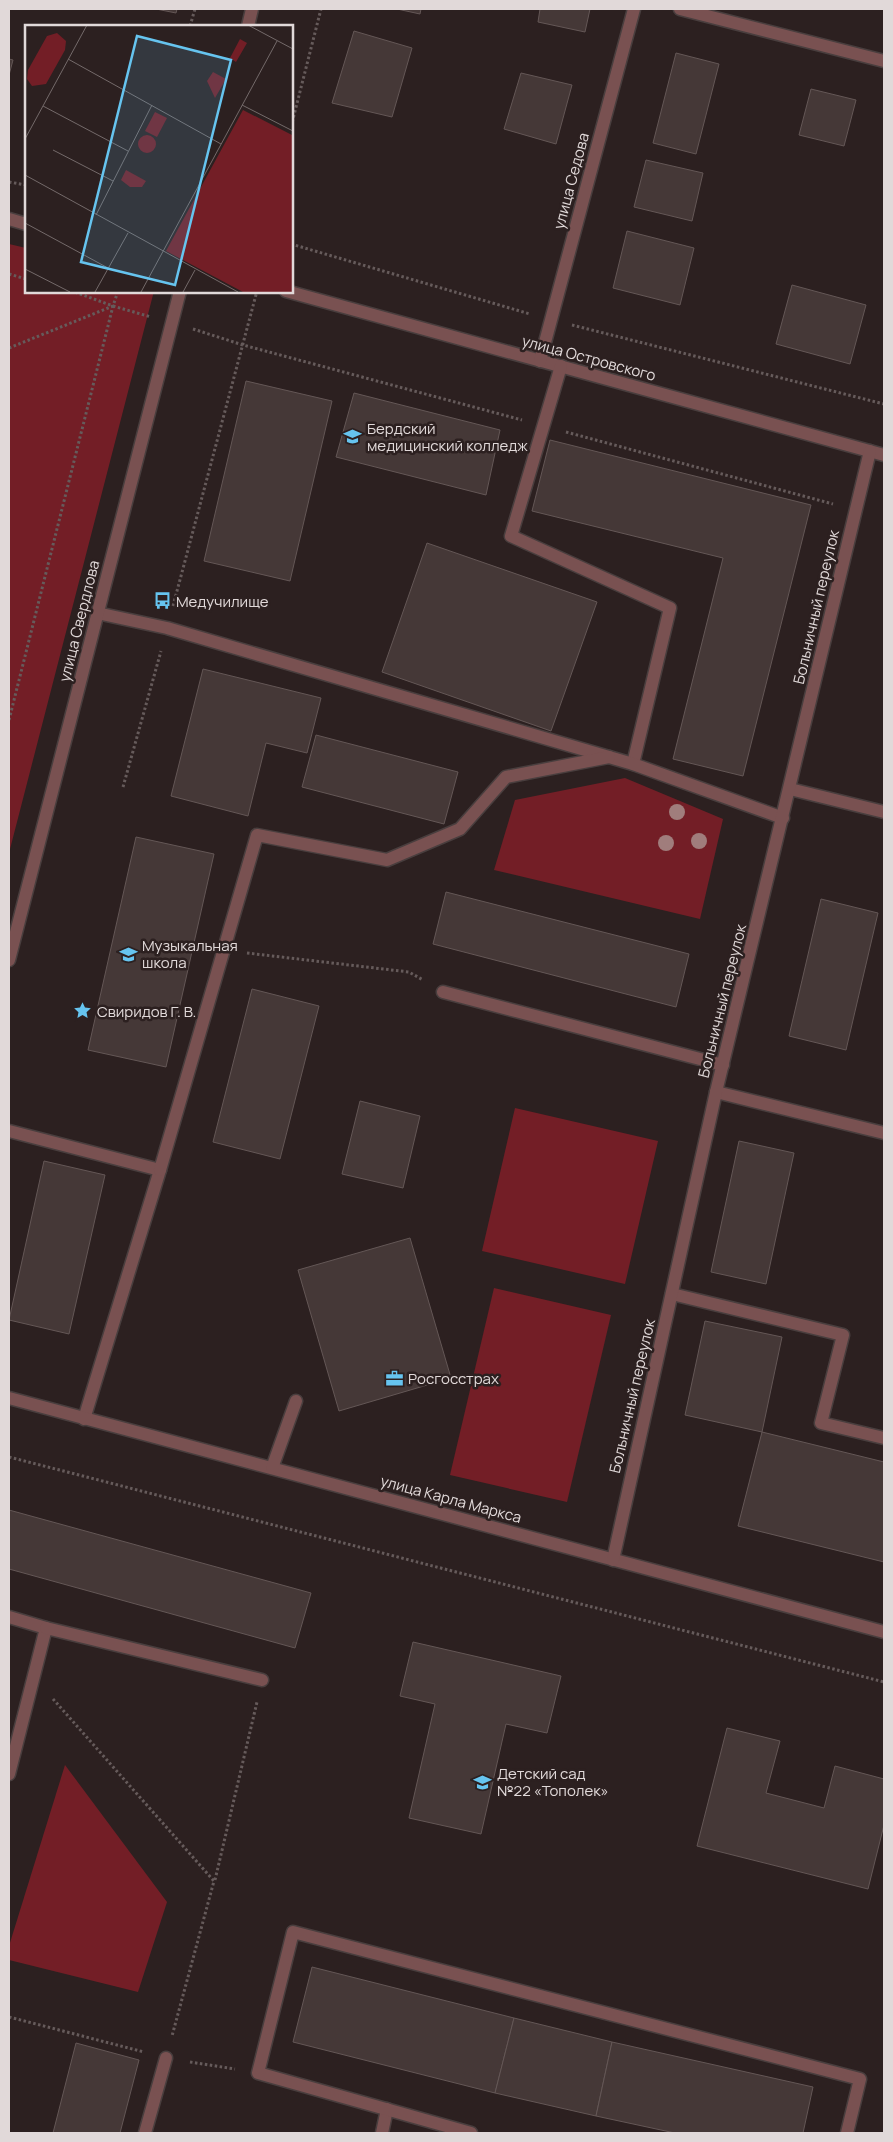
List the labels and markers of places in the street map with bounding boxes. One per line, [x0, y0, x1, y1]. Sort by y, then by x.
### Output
place label: Бердский медицинский колледж [367, 418, 528, 456]
school or university icon: Бердский медицинский колледж [343, 427, 363, 447]
bus stop icon: Медучилище [152, 591, 172, 611]
place label: Медучилище [176, 591, 269, 612]
place label: Музыкальная школа [142, 935, 238, 973]
school or university icon: Музыкальная школа [118, 944, 138, 964]
place icon: Свиридов Г. В. [73, 1001, 93, 1021]
place label: Свиридов Г. В. [97, 1001, 196, 1022]
office icon: Росгосстрах [384, 1368, 404, 1388]
place label: Росгосстрах [408, 1368, 499, 1389]
place label: Детский сад №22 «Тополек» [497, 1763, 609, 1801]
school or university icon: Детский сад №22 «Тополек» [473, 1772, 493, 1792]

